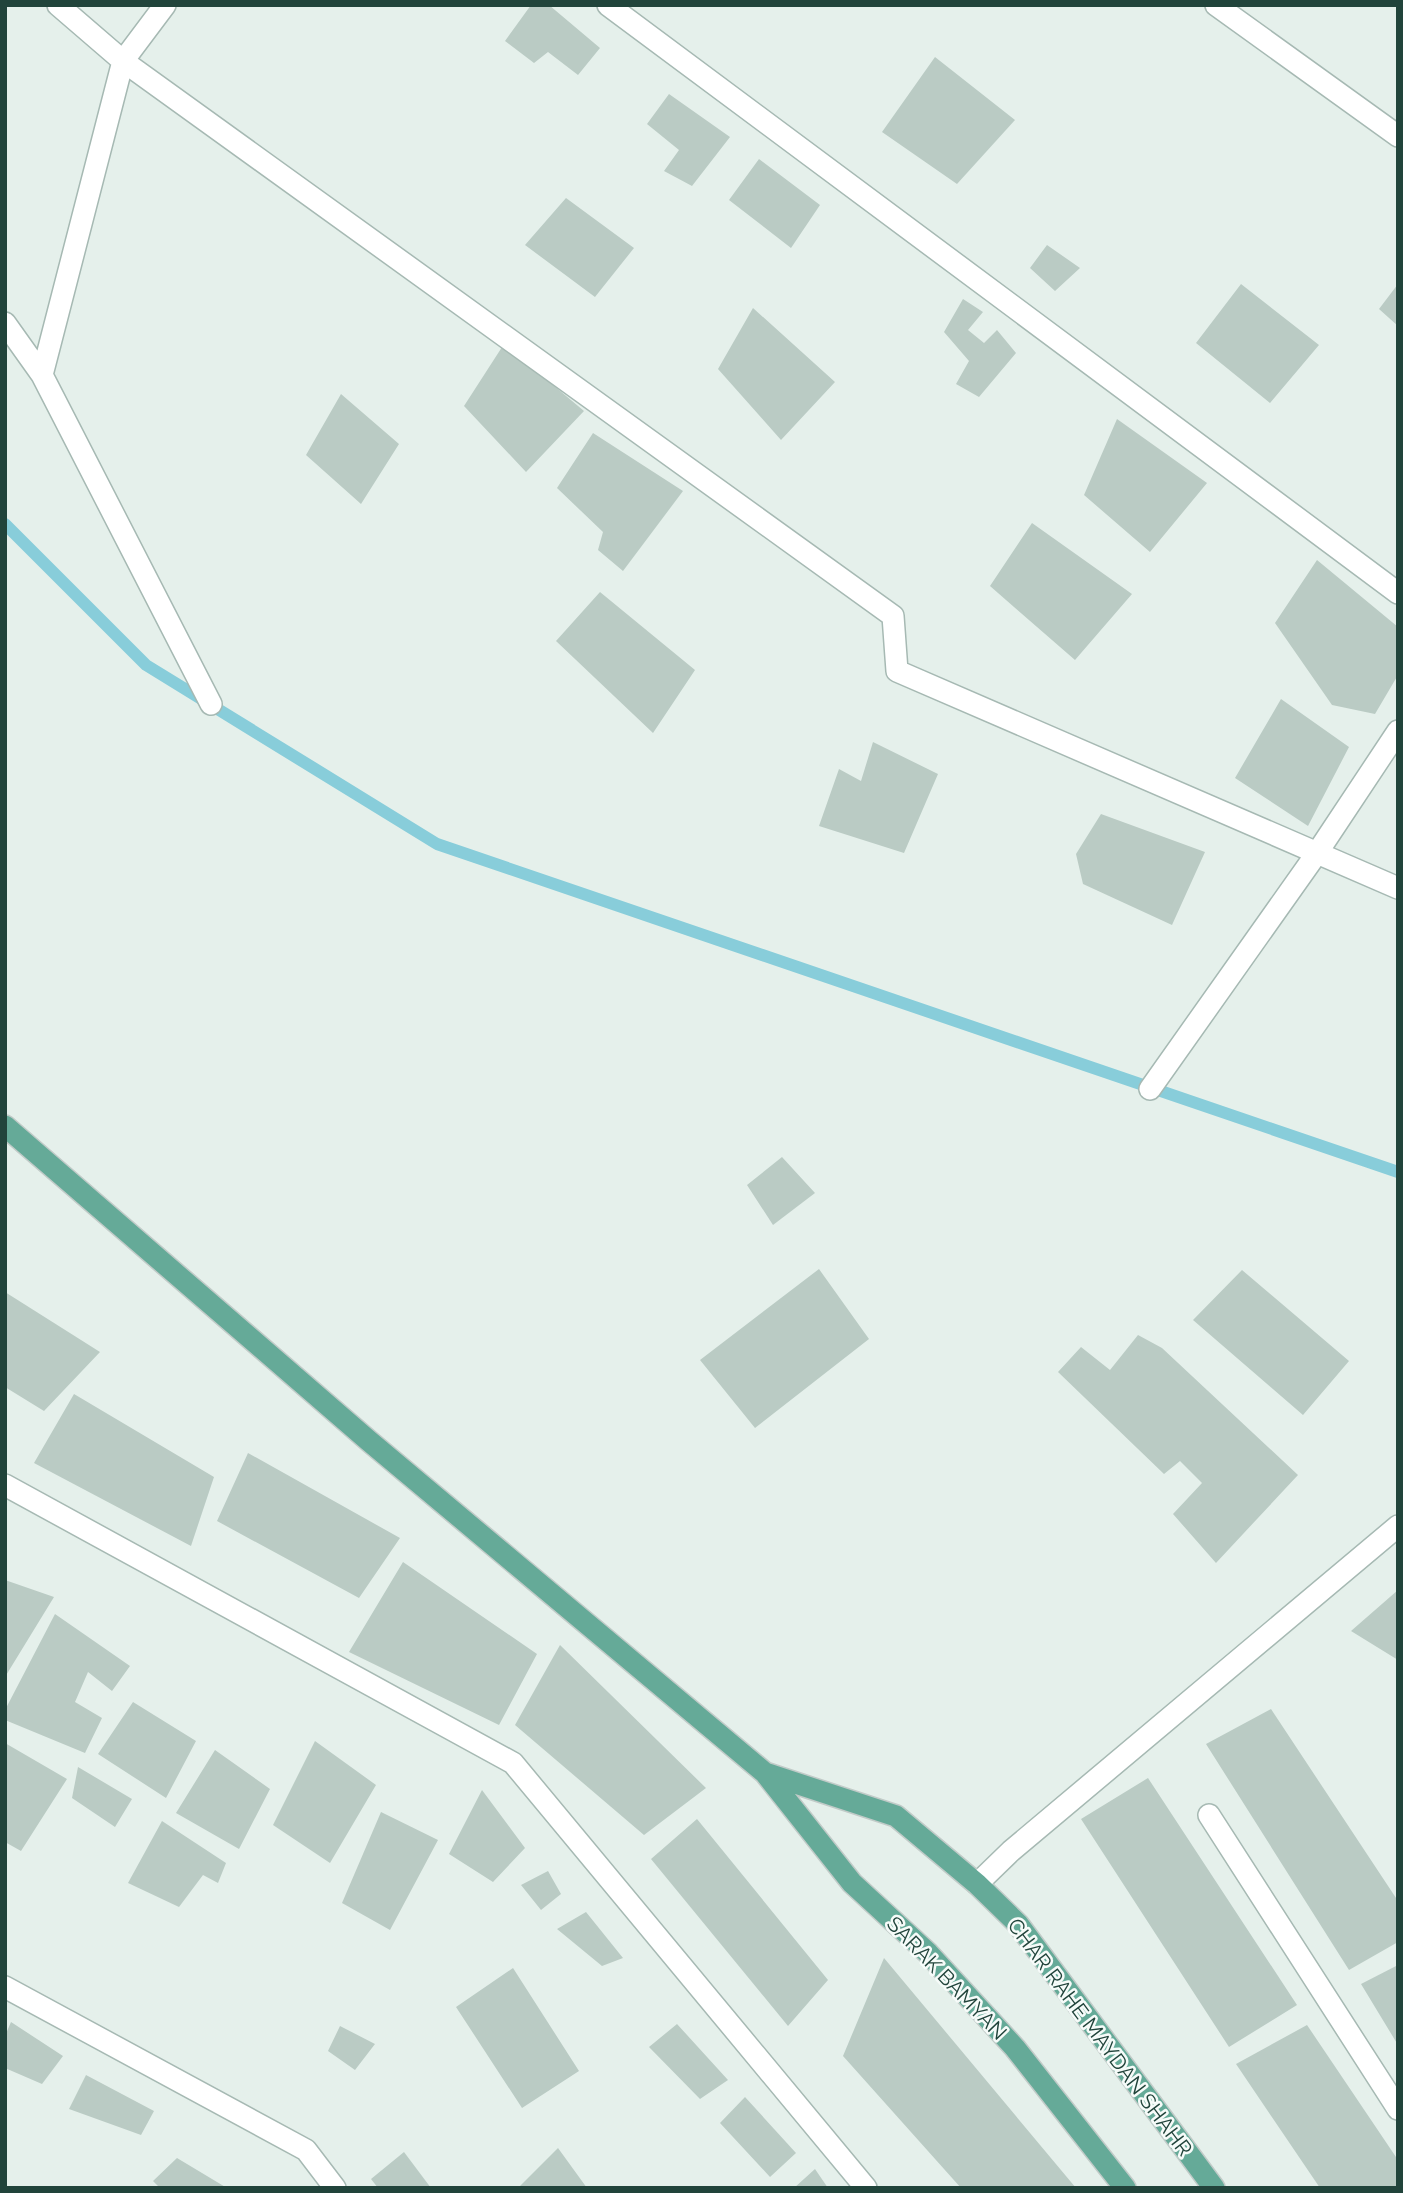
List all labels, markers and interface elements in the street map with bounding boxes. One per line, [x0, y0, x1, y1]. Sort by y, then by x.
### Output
street label: SARAK BAMYAN [882, 1911, 1012, 2045]
street label: CHAR RAHE MAYDAN SHAHR [1002, 1913, 1198, 2161]

